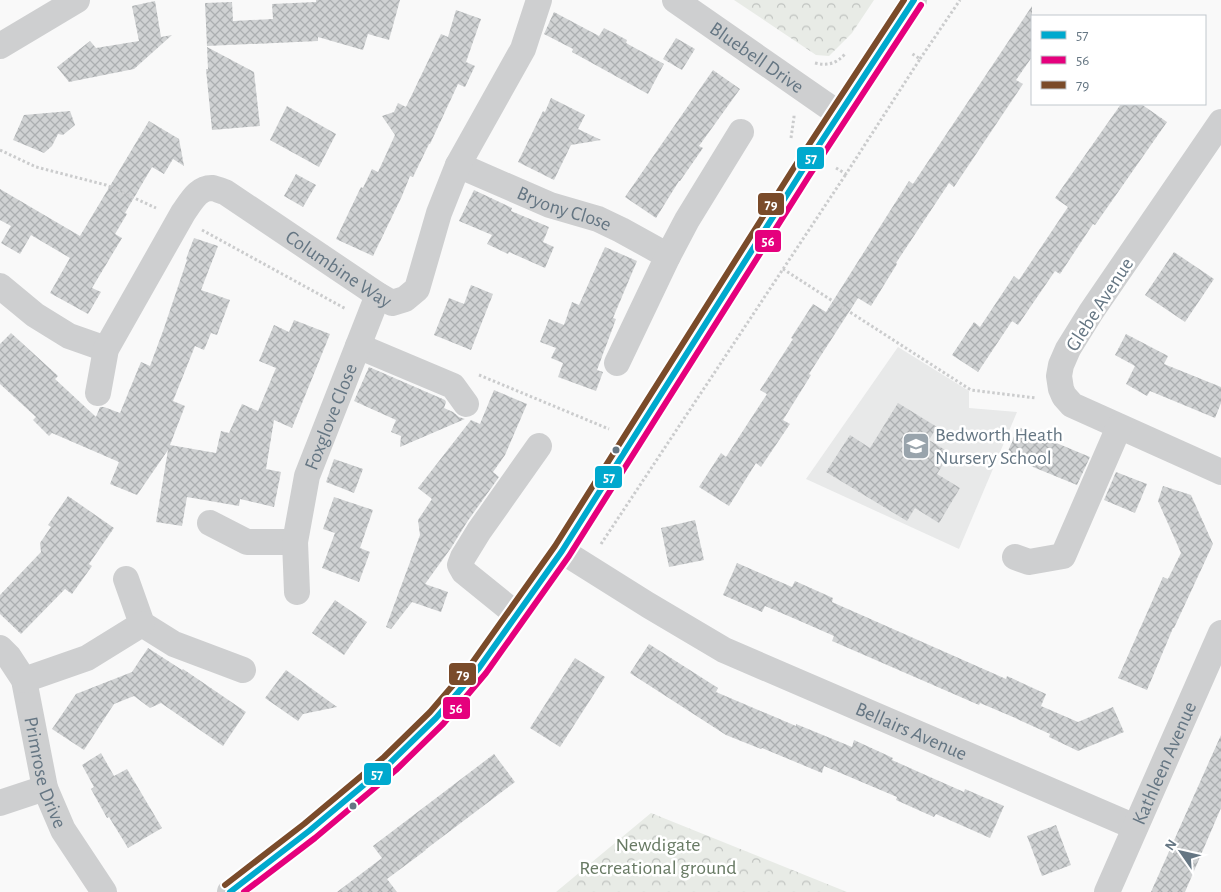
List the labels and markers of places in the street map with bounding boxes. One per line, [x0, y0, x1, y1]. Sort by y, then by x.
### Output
place label: Bedworth Heath Nursery School [935, 425, 1063, 468]
school or university icon: Bedworth Heath Nursery School [901, 431, 931, 461]
unlabelled marker [611, 445, 621, 455]
unlabelled marker [348, 801, 358, 811]

